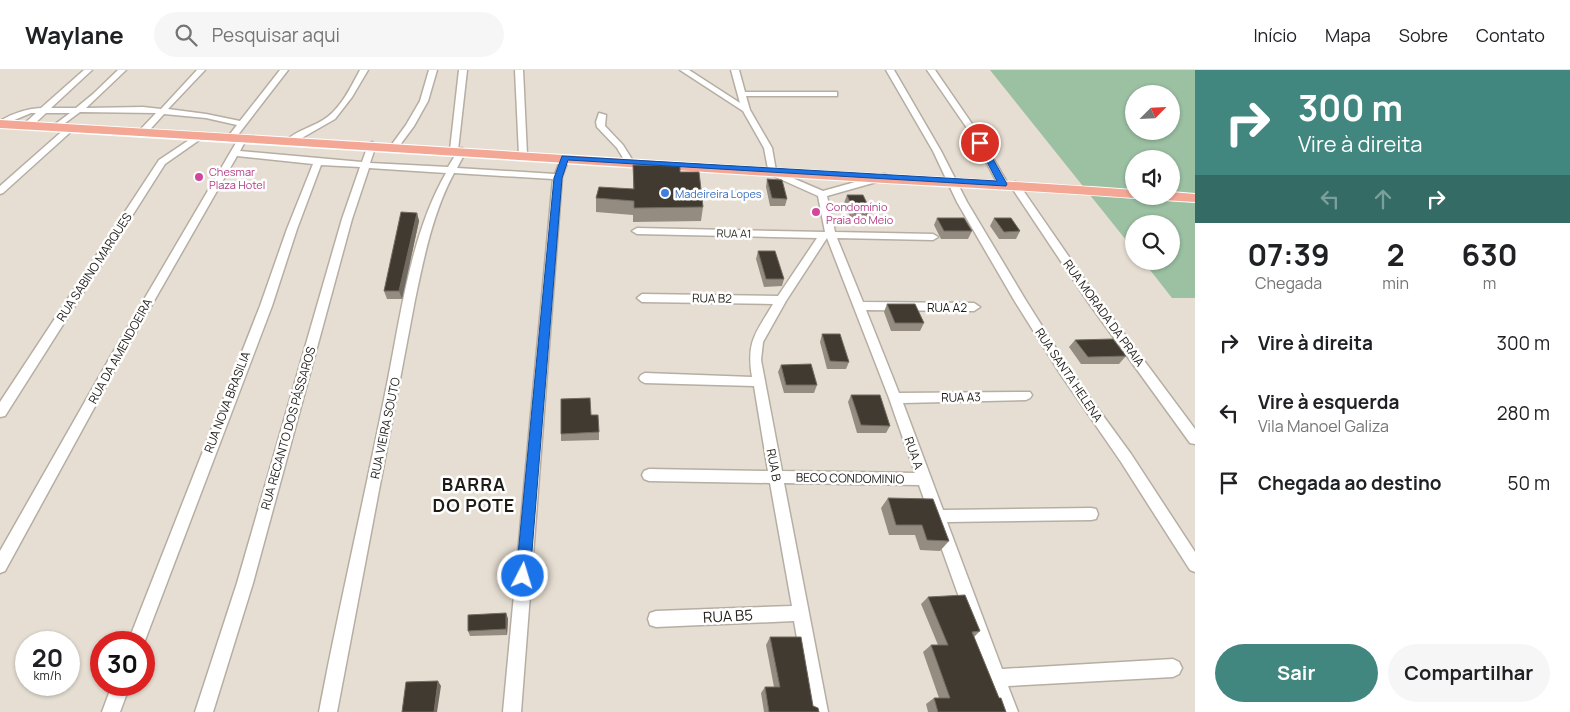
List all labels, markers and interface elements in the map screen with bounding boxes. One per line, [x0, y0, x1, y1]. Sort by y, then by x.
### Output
search box [154, 12, 504, 57]
text: Waylane [25, 18, 124, 51]
icon: search [172, 21, 200, 49]
text: Pesquisar aqui [212, 22, 340, 48]
text: Início [1253, 23, 1297, 47]
text: Mapa [1325, 23, 1371, 47]
text: Sobre [1399, 23, 1448, 47]
text: Contato [1476, 23, 1545, 47]
text: 300 m [1298, 84, 1403, 132]
north arrow [1125, 85, 1180, 140]
map controls [1125, 85, 1180, 270]
icon: right [1215, 90, 1280, 155]
pin [959, 122, 1001, 164]
icon: arrive [966, 129, 994, 157]
text: Vire à direita [1298, 129, 1422, 159]
button: sound [1125, 150, 1180, 205]
place label: Chesmar Plaza Hotel [209, 164, 265, 192]
marker: Chesmar Plaza Hotel [193, 171, 205, 183]
icon: left [1316, 185, 1344, 213]
icon: ahead [1369, 185, 1397, 213]
icon: right [1422, 185, 1450, 213]
place label: Madeireira Lopes [675, 186, 762, 201]
marker: Madeireira Lopes [659, 187, 671, 199]
place label: Condomínio Praia do Meio [826, 199, 894, 227]
marker: Condomínio Praia do Meio [810, 206, 822, 218]
street label: RUA SABINO MARQUES [52, 209, 136, 325]
button: search [1125, 215, 1180, 270]
street label: RUA A1 [716, 225, 752, 241]
text: 07:39 [1248, 234, 1330, 275]
text: 2 [1387, 234, 1405, 275]
text: 630 [1462, 234, 1517, 275]
street label: RUA MORADA DA PRAIA [1059, 256, 1149, 370]
text: Chegada [1255, 272, 1322, 294]
text: min [1382, 272, 1409, 294]
text: m [1483, 272, 1496, 294]
street label: RUA B2 [692, 289, 732, 307]
street label: RUA DA AMENDOEIRA [84, 295, 156, 407]
street label: RUA A2 [927, 299, 967, 316]
street label: RUA SANTA HELENA [1031, 325, 1107, 426]
icon: right [1215, 329, 1243, 357]
text: Vire à direita [1258, 330, 1373, 356]
text: 300 m [1496, 330, 1550, 356]
street label: RUA RECANTO DOS PÁSSAROS [257, 344, 319, 512]
street label: RUA NOVA BRASILIA [200, 348, 254, 455]
street label: RUA VIEIRA SOUTO [366, 375, 404, 480]
street label: RUA A3 [941, 388, 981, 406]
text: Vire à esquerda [1258, 389, 1399, 415]
icon: left [1215, 399, 1243, 427]
text: 280 m [1497, 400, 1550, 426]
text: Vila Manoel Galiza [1258, 415, 1389, 437]
street label: RUA A [901, 435, 928, 472]
street label: RUA B [763, 447, 785, 483]
street label: BECO CONDOMINIO [796, 469, 905, 487]
icon: arrive [1215, 469, 1243, 497]
text: Chegada ao destino [1258, 470, 1441, 496]
text: 50 m [1508, 470, 1550, 496]
district label: BARRA DO POTE [433, 472, 515, 517]
position arrow [496, 549, 548, 601]
street label: RUA B5 [703, 604, 753, 628]
speed limit sign: 30 [90, 631, 155, 696]
text: 20 [32, 640, 63, 675]
button: Sair [1215, 644, 1378, 702]
button: Compartilhar [1388, 644, 1550, 702]
text: km/h [34, 667, 61, 684]

